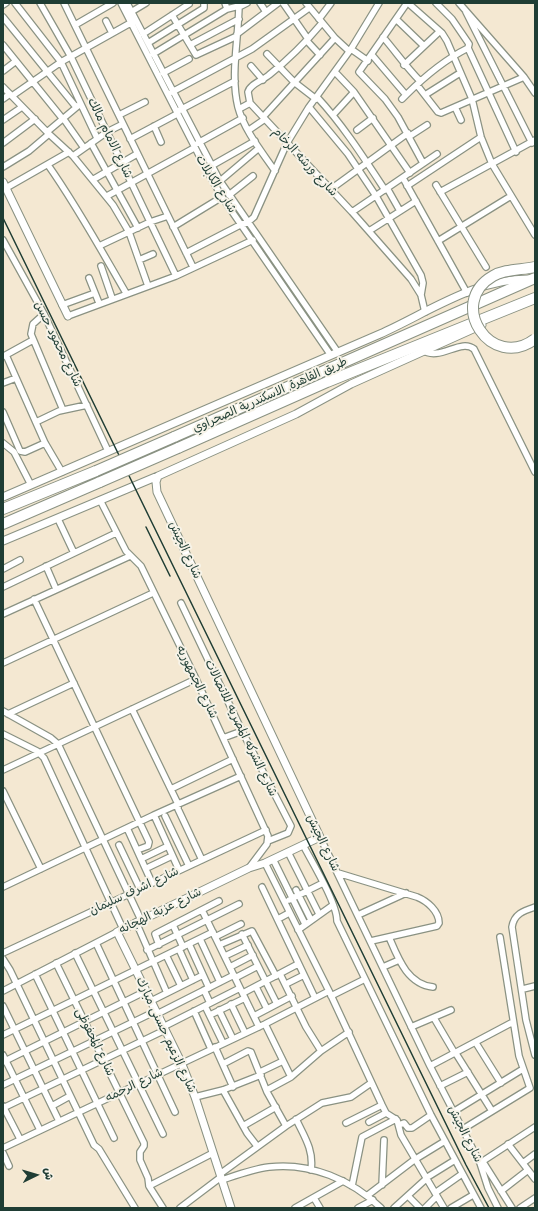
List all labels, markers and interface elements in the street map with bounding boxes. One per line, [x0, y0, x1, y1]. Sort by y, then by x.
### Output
street label: شارع الامام مالك [84, 96, 136, 180]
street label: شارع ورشه الرخام [269, 125, 341, 199]
street label: شارع الكابلات [192, 152, 240, 216]
street label: شارع محمود حسن [31, 299, 85, 389]
street label: طريق القاهرة, الاسكندرية الصحراوي [190, 354, 350, 436]
street label: شارع الجيش [165, 519, 205, 581]
street label: شارع الجمهوريه [173, 643, 221, 721]
street label: شارع الشركه المصريه للاتصالات [202, 657, 280, 799]
street label: شارع الجيش [303, 812, 343, 874]
street label: شارع اشرف سليمان [87, 864, 181, 918]
street label: شارع عزبة الهجانه [116, 885, 204, 937]
street label: شارع الزعيم حسنى مبارك [133, 975, 199, 1095]
street label: شارع المحفوظى [72, 1006, 118, 1078]
street label: شارع الرحمه [103, 1065, 165, 1105]
street label: شارع الجيش [445, 1103, 485, 1165]
north arrow [16, 1155, 56, 1195]
text: ش [41, 1167, 55, 1181]

